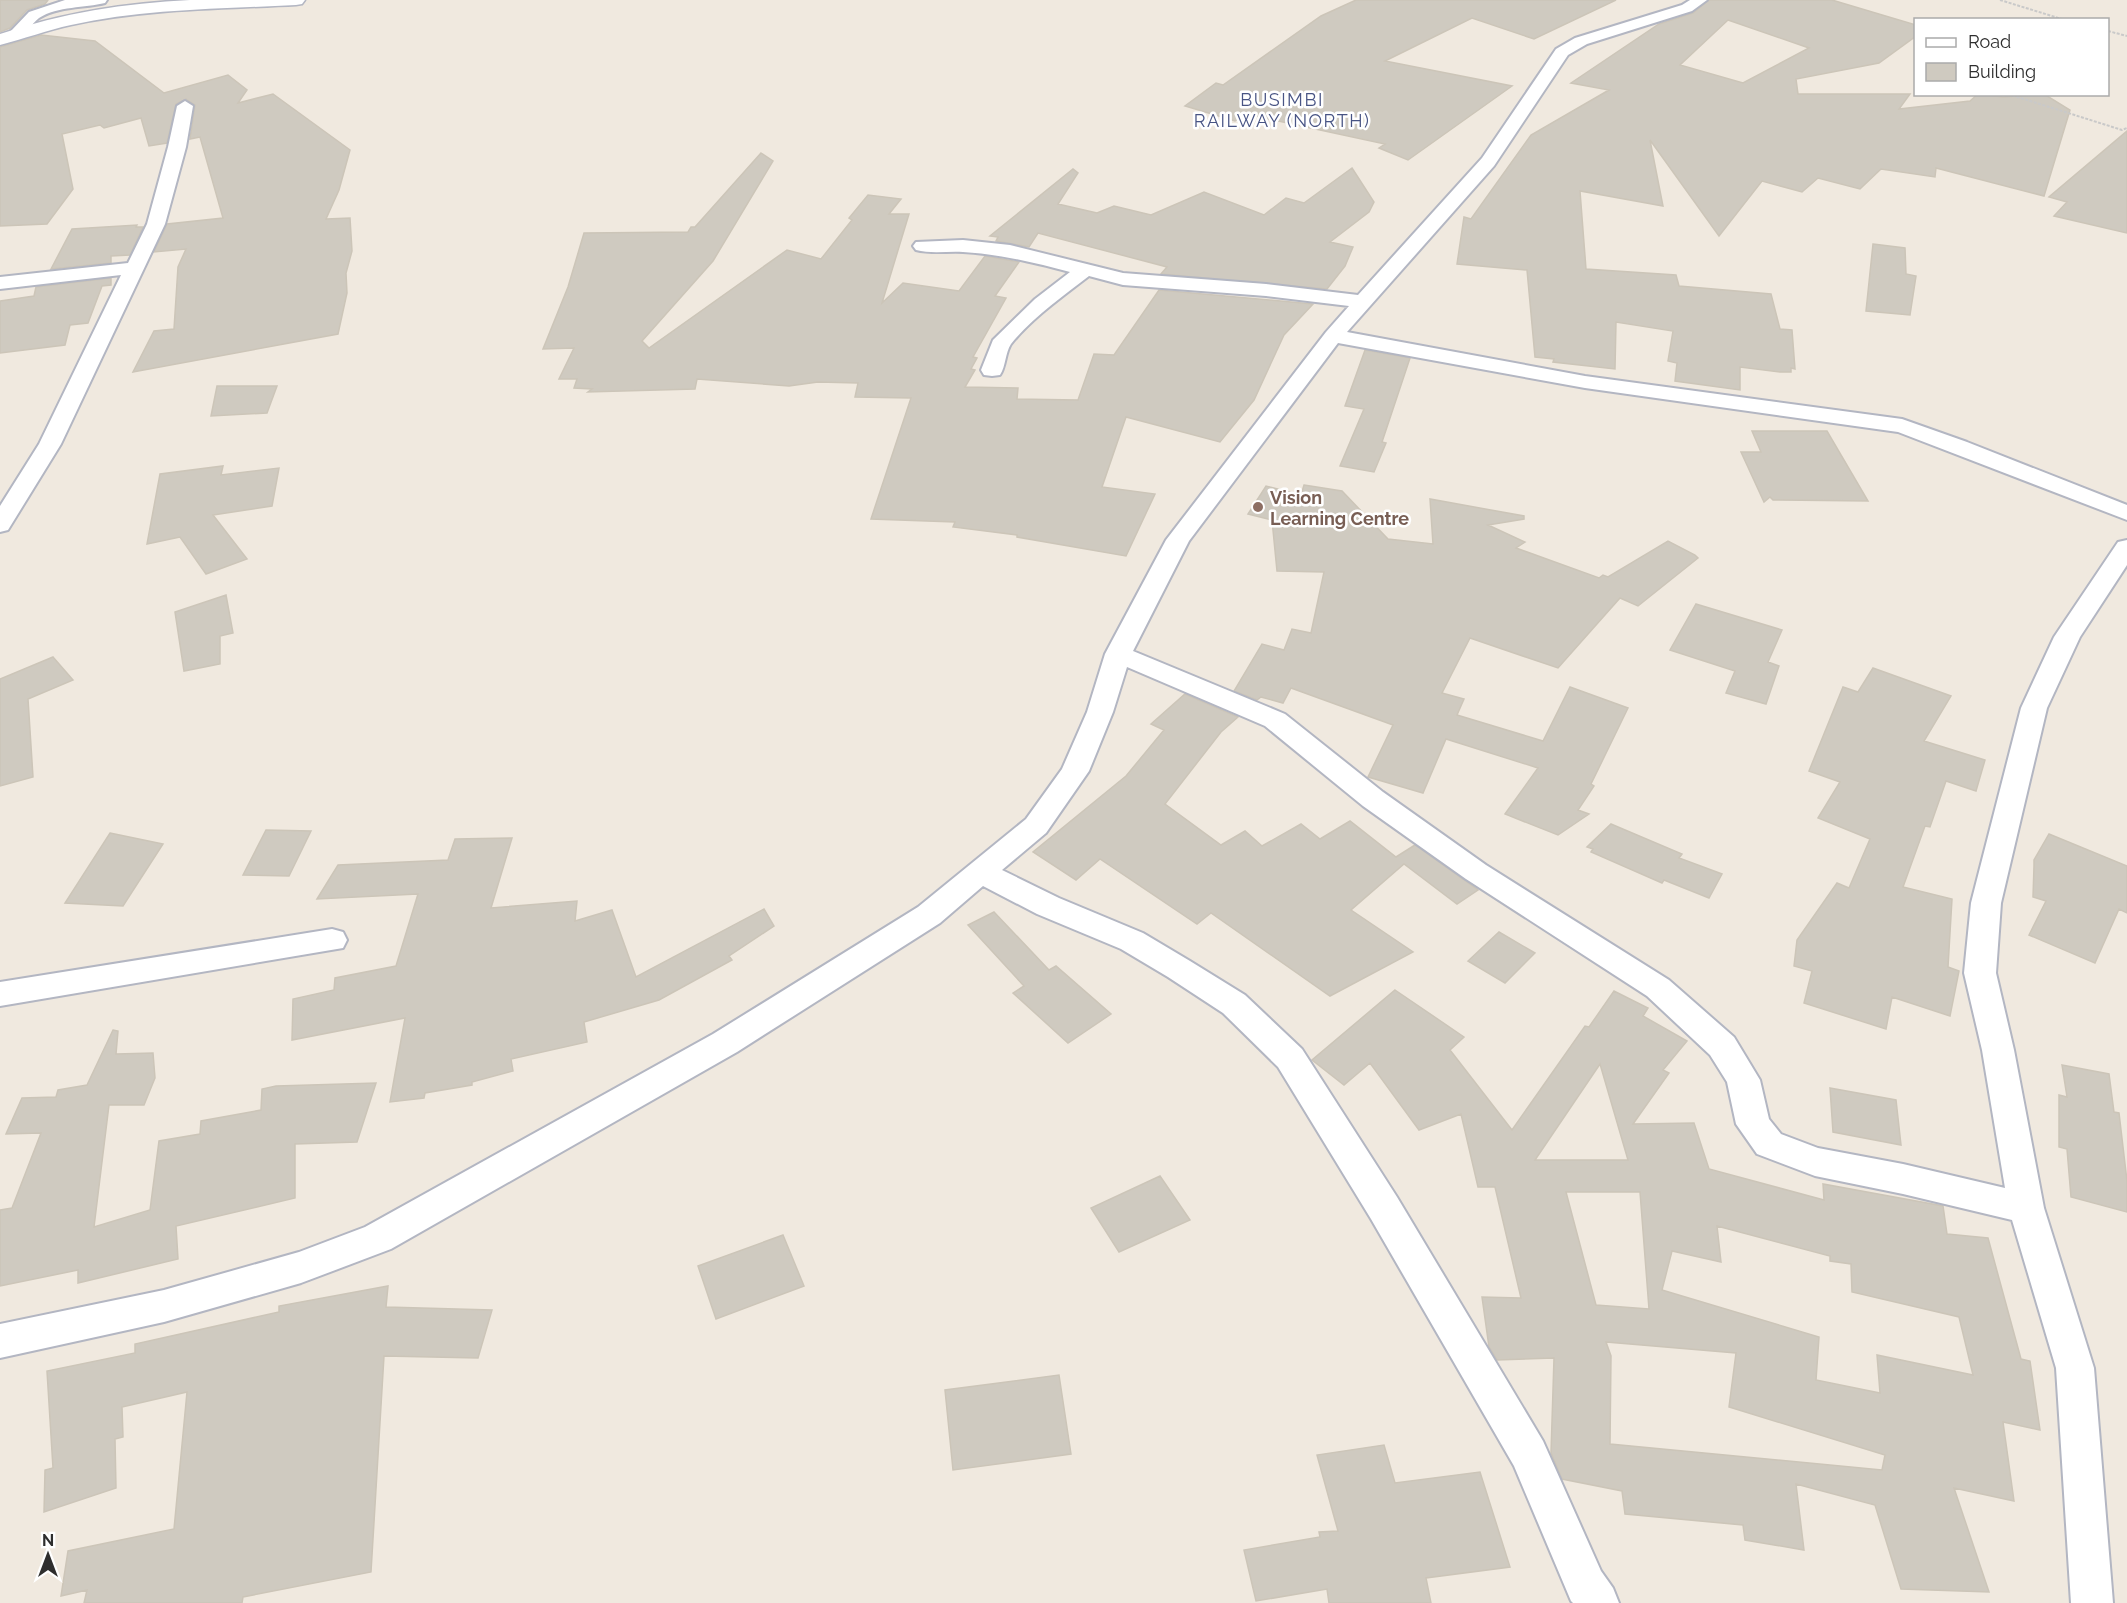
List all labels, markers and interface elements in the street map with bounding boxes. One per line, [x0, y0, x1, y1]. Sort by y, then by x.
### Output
legend [1914, 18, 2109, 96]
text: Road [1968, 31, 2011, 52]
text: Building [1968, 61, 2036, 82]
district label: BUSIMBI RAILWAY (NORTH) [1194, 89, 1370, 131]
place label: Vision Learning Centre [1270, 487, 1409, 529]
marker: Vision Learning Centre [1251, 500, 1265, 514]
north arrow [18, 1525, 78, 1585]
text: N [42, 1531, 54, 1550]

